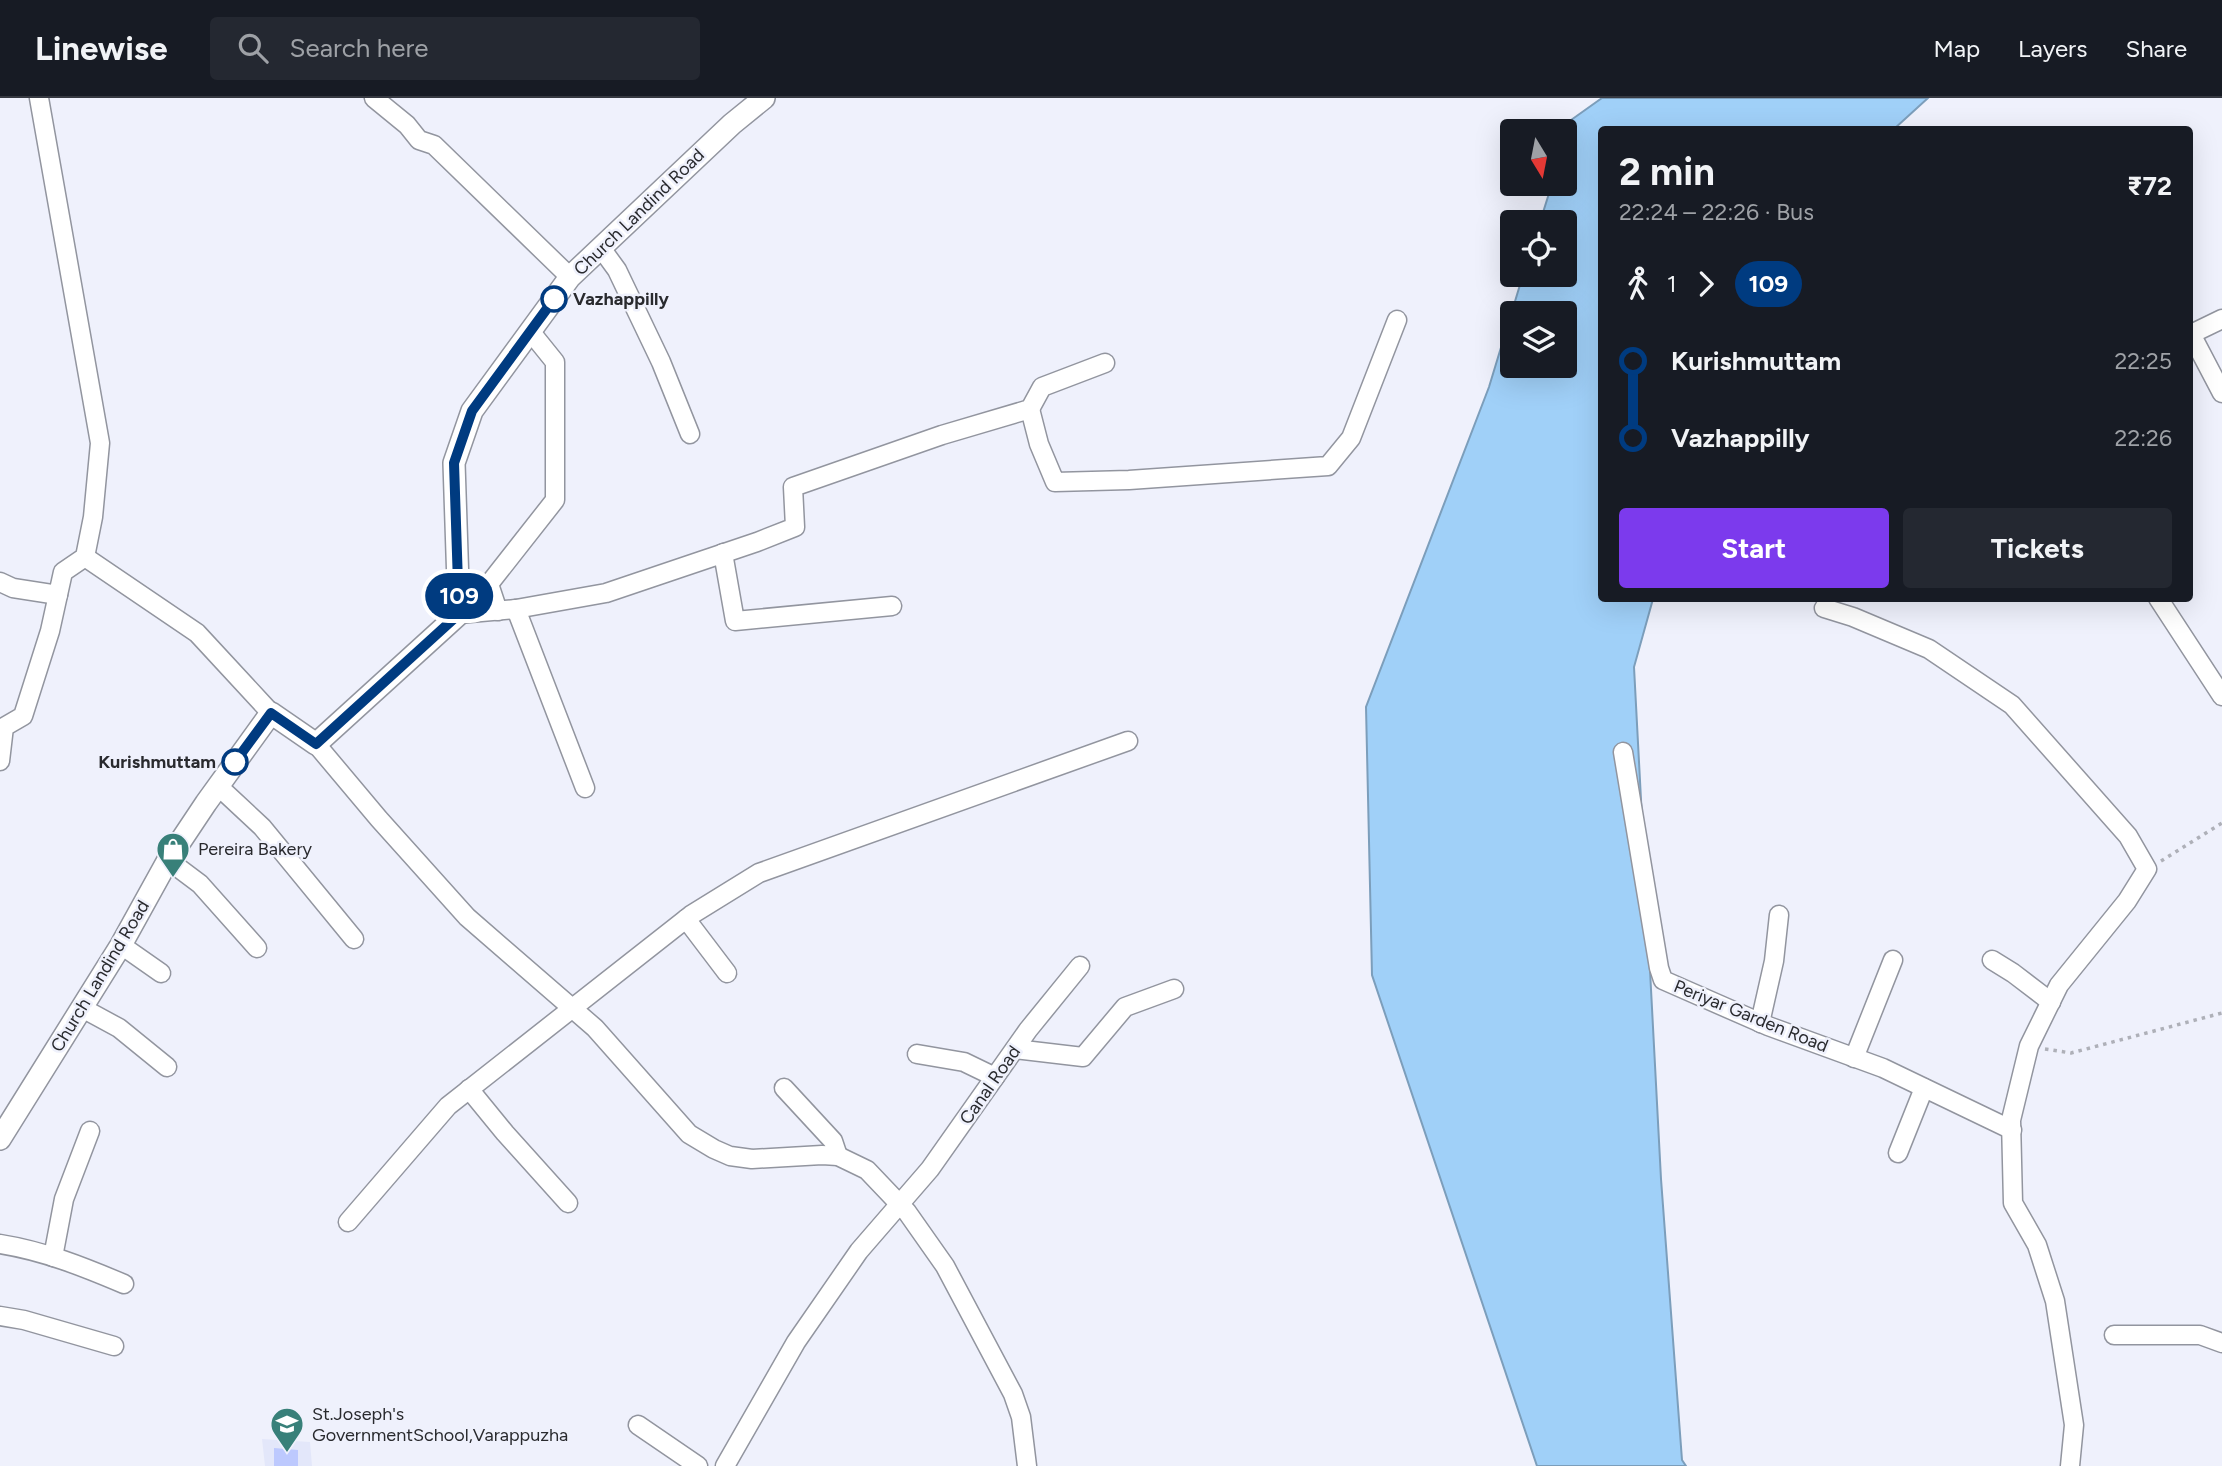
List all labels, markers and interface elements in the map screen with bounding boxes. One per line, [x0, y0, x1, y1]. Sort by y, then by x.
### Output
search box [210, 17, 700, 80]
text: Linewise [35, 29, 168, 68]
icon: search [234, 29, 272, 67]
text: Search here [290, 32, 428, 64]
text: Map [1933, 34, 1980, 63]
text: Layers [2018, 34, 2087, 63]
text: Share [2125, 34, 2187, 63]
north arrow [1500, 119, 1577, 196]
map controls [1500, 119, 1577, 378]
street label: Church Landind Road [569, 144, 709, 280]
text: 2 min [1619, 149, 1715, 195]
text: ₹72 [2127, 170, 2172, 202]
text: 22:24 – 22:26 · Bus [1619, 198, 1814, 226]
button: locate [1500, 210, 1577, 287]
icon: walk [1619, 265, 1657, 303]
icon: forward [1687, 265, 1725, 303]
text: 109 [1749, 269, 1788, 298]
text: 1 [1667, 270, 1677, 298]
marker: Vazhappilly [541, 286, 567, 312]
place label: Vazhappilly [573, 288, 670, 310]
button: layers [1500, 301, 1577, 378]
text: Kurishmuttam [1671, 345, 1841, 377]
text: 22:25 [2114, 347, 2172, 375]
text: Vazhappilly [1671, 422, 1810, 454]
text: 22:26 [2115, 424, 2172, 452]
button: Start [1619, 508, 1889, 588]
button: Tickets [1903, 508, 2172, 588]
line badge: 109 [419, 573, 499, 619]
text: 109 [439, 581, 479, 610]
marker: Kurishmuttam [222, 749, 248, 775]
place label: Kurishmuttam [98, 751, 216, 773]
shop icon: Pereira Bakery [154, 830, 192, 879]
place label: Pereira Bakery [198, 838, 312, 860]
street label: Church Landind Road [46, 896, 154, 1056]
street label: Periyar Garden Road [1671, 975, 1831, 1057]
street label: Canal Road [955, 1041, 1025, 1129]
place label: St.Joseph's GovernmentSchool,Varappuzha [312, 1403, 568, 1446]
school or university icon: St.Joseph's GovernmentSchool,Varappuzha [268, 1405, 306, 1454]

